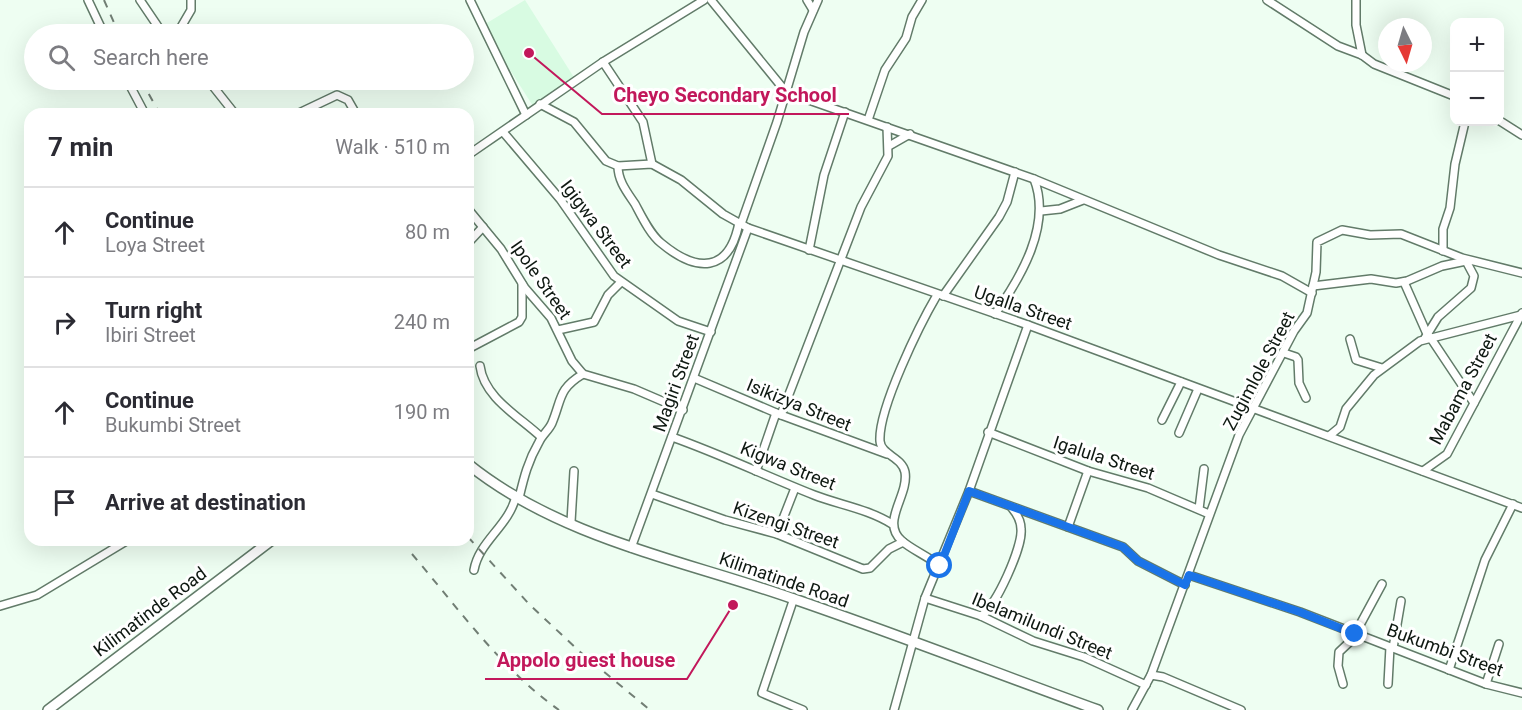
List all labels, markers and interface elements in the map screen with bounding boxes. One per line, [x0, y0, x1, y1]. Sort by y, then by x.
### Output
north arrow [1378, 18, 1432, 72]
map controls [1450, 18, 1504, 126]
button: + [1450, 18, 1504, 72]
search box [24, 24, 474, 90]
icon: search [45, 41, 78, 74]
text: Search here [93, 45, 209, 70]
button: − [1450, 72, 1504, 126]
callout: Cheyo Secondary School [602, 76, 849, 114]
text: Cheyo Secondary School [613, 83, 837, 107]
text: 7 min [48, 132, 113, 162]
text: Walk · 510 m [335, 135, 450, 159]
street label: Igigwa Street [556, 176, 636, 272]
text: Continue [105, 208, 194, 233]
icon: ahead [48, 216, 81, 249]
text: 80 m [405, 220, 450, 244]
text: Loya Street [105, 233, 205, 257]
street label: Ipole Street [507, 236, 576, 323]
street label: Ugalla Street [971, 281, 1075, 334]
text: Turn right [105, 298, 202, 323]
icon: right [48, 306, 81, 339]
street label: Zugimlole Street [1218, 308, 1299, 434]
text: 240 m [394, 310, 450, 334]
text: Ibiri Street [105, 323, 196, 347]
street label: Mabama Street [1424, 329, 1501, 448]
street label: Magiri Street [648, 331, 703, 435]
street label: Isikizya Street [744, 374, 855, 435]
text: Continue [105, 388, 194, 413]
icon: ahead [48, 396, 81, 429]
text: 190 m [394, 400, 450, 424]
text: Bukumbi Street [105, 413, 241, 437]
street label: Igalula Street [1051, 431, 1158, 484]
street label: Kigwa Street [737, 437, 839, 494]
icon: arrive [48, 486, 81, 519]
text: Arrive at destination [105, 490, 306, 515]
street label: Kizengi Street [731, 497, 842, 552]
street label: Kilimatinde Road [717, 548, 852, 612]
route start [926, 552, 952, 578]
street label: Kilimatinde Road [89, 562, 210, 661]
street label: Ibelamilundi Street [969, 588, 1116, 663]
street label: Bukumbi Street [1384, 619, 1506, 680]
route end [1341, 620, 1367, 646]
callout: Appolo guest house [485, 641, 687, 679]
text: Appolo guest house [497, 648, 676, 672]

